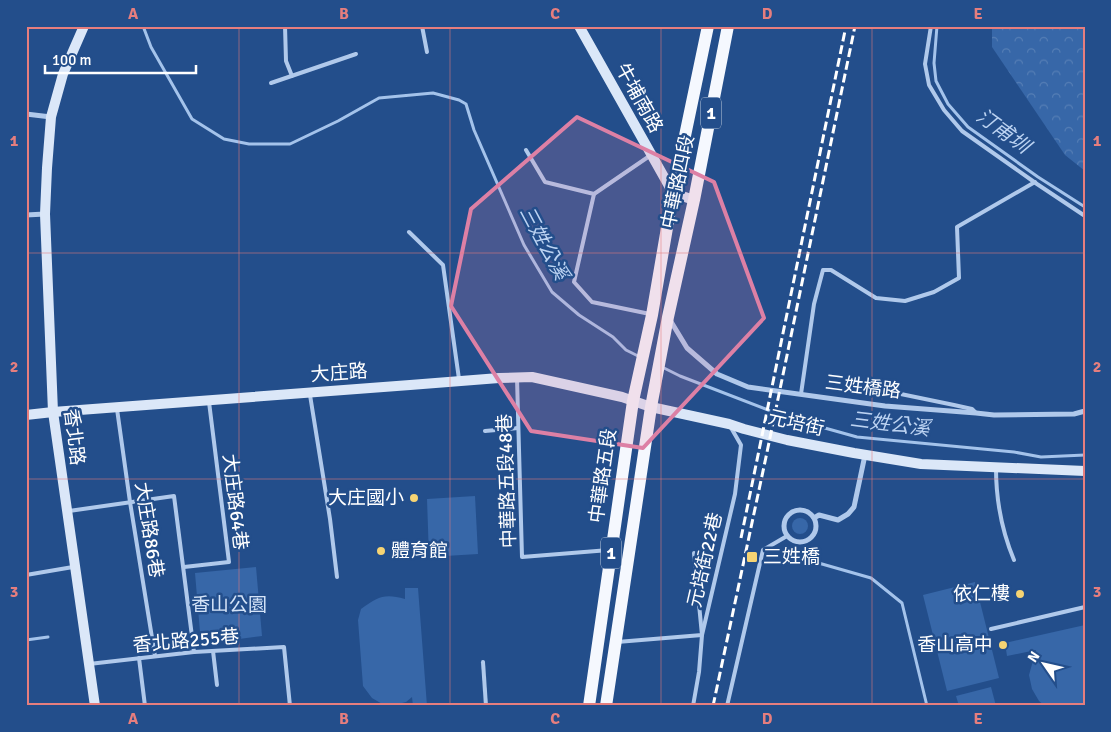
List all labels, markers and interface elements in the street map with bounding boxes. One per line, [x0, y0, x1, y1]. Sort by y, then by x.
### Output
text: A [128, 4, 139, 24]
text: B [339, 4, 349, 24]
text: C [550, 4, 560, 24]
text: D [762, 4, 773, 24]
text: E [973, 4, 983, 24]
scale bar [45, 42, 196, 74]
text: 100 m [52, 51, 92, 69]
street label: 牛埔南路 [610, 59, 668, 137]
road number: 1 [701, 98, 721, 128]
water label: 汀甫圳 [971, 103, 1037, 161]
text: 1 [10, 131, 19, 151]
text: 1 [1093, 131, 1102, 151]
street label: 中華路四段 [656, 133, 700, 231]
water label: 三姓公溪 [514, 202, 575, 287]
text: 2 [10, 357, 18, 377]
text: 2 [1093, 357, 1101, 377]
street label: 大庄路 [310, 359, 368, 387]
street label: 三姓橋路 [824, 370, 902, 404]
street label: 元培街 [766, 405, 826, 441]
street label: 香北路 [59, 407, 89, 467]
water label: 三姓公溪 [849, 407, 934, 442]
street label: 中華路五段48巷 [493, 413, 521, 549]
street label: 中華路五段 [585, 427, 621, 525]
street label: 大庄路64巷 [217, 453, 253, 551]
street label: 大庄路86巷 [130, 480, 168, 580]
place label: 大庄國小 [328, 486, 404, 510]
marker: 大庄國小 [408, 492, 420, 504]
street label: 元培街22巷 [682, 510, 728, 610]
road number: 1 [601, 538, 621, 568]
place label: 體育館 [391, 539, 448, 563]
marker: 體育館 [375, 545, 387, 557]
place label: 三姓橋 [763, 545, 820, 569]
marker: 三姓橋 [745, 550, 759, 564]
text: 3 [10, 582, 18, 602]
place label: 依仁樓 [953, 582, 1010, 606]
text: 3 [1093, 582, 1101, 602]
marker: 依仁樓 [1014, 588, 1026, 600]
park label: 香山公園 [191, 593, 267, 617]
street label: 香北路255巷 [132, 624, 240, 658]
place label: 香山高中 [917, 633, 993, 657]
marker: 香山高中 [997, 639, 1009, 651]
north arrow [1018, 640, 1068, 690]
text: N [1024, 648, 1043, 666]
text: A [128, 709, 139, 729]
text: B [339, 709, 349, 729]
text: C [550, 709, 560, 729]
text: D [762, 709, 773, 729]
text: E [973, 709, 983, 729]

